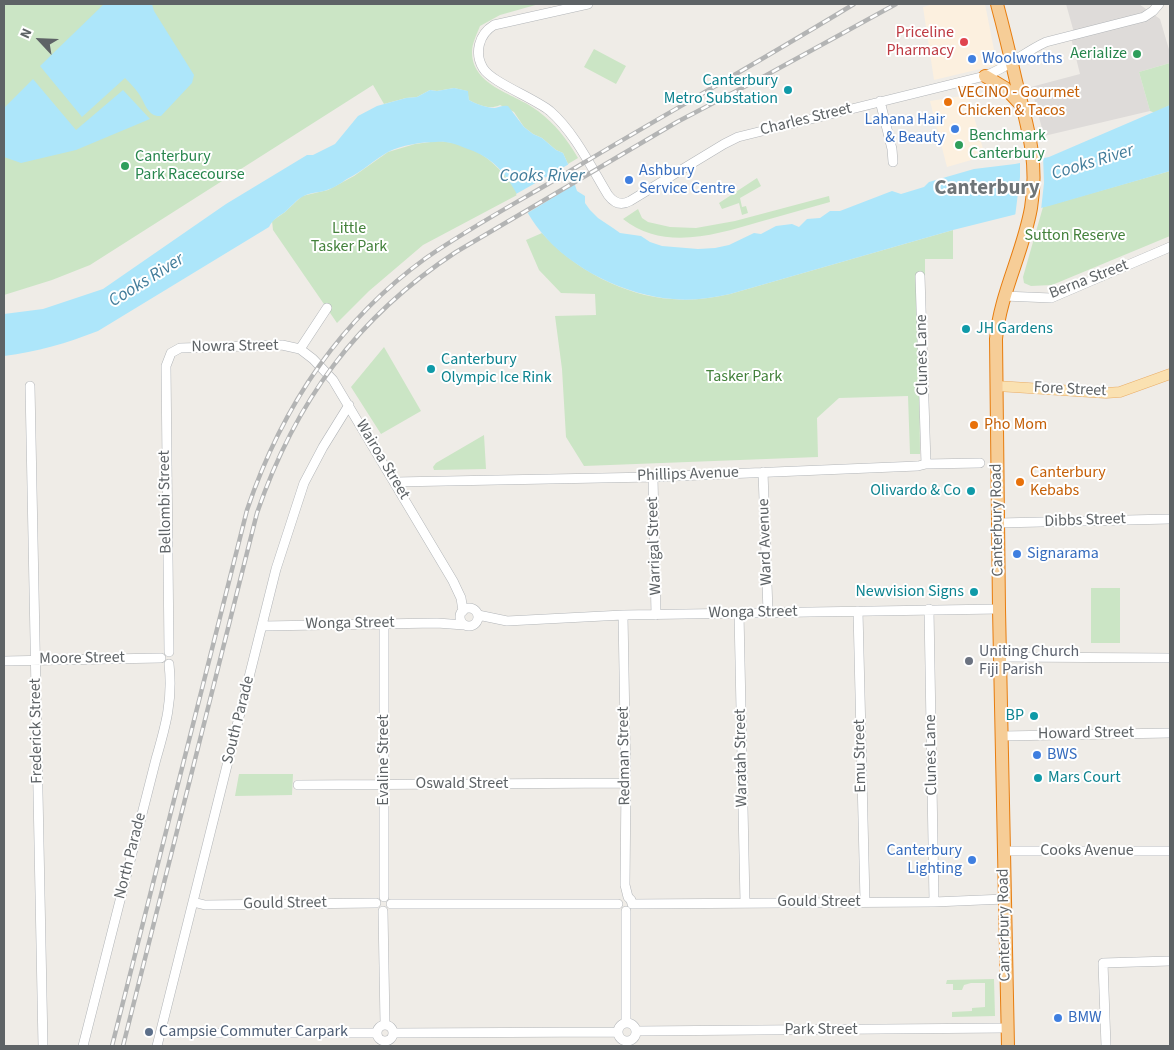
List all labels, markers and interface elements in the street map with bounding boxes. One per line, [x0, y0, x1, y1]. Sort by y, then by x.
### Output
north arrow [15, 15, 65, 65]
place label: Priceline Pharmacy [886, 23, 954, 61]
text: N [15, 25, 37, 42]
marker: Priceline Pharmacy [958, 36, 970, 48]
place label: Aerialize [1070, 44, 1127, 64]
marker: Aerialize [1131, 48, 1143, 60]
place label: Woolworths [982, 49, 1062, 69]
marker: Woolworths [966, 53, 978, 65]
place label: Canterbury Metro Substation [664, 71, 778, 109]
place label: VECINO - Gourmet Chicken & Tacos [958, 83, 1080, 121]
marker: Canterbury Metro Substation [782, 84, 794, 96]
marker: VECINO - Gourmet Chicken & Tacos [942, 96, 954, 108]
street label: Charles Street [758, 99, 854, 141]
place label: Lahana Hair & Beauty [864, 110, 945, 148]
marker: Lahana Hair & Beauty [949, 123, 961, 135]
place label: Benchmark Canterbury [969, 126, 1046, 164]
marker: Benchmark Canterbury [953, 139, 965, 151]
water label: Cooks River [1049, 140, 1137, 186]
place label: Canterbury Park Racecourse [135, 147, 245, 185]
marker: Canterbury Park Racecourse [119, 160, 131, 172]
place label: Ashbury Service Centre [639, 161, 735, 199]
water label: Cooks River [500, 166, 584, 188]
marker: Ashbury Service Centre [623, 174, 635, 186]
district label: Canterbury [934, 176, 1040, 202]
park label: Little Tasker Park [311, 219, 387, 257]
park label: Sutton Reserve [1025, 226, 1125, 246]
water label: Cooks River [105, 249, 189, 313]
street label: Berna Street [1047, 256, 1131, 304]
street label: Clunes Lane [913, 314, 933, 396]
place label: JH Gardens [976, 319, 1053, 339]
marker: JH Gardens [960, 323, 972, 335]
street label: Nowra Street [191, 337, 279, 357]
place label: Canterbury Olympic Ice Rink [441, 350, 552, 388]
marker: Canterbury Olympic Ice Rink [425, 363, 437, 375]
park label: Tasker Park [706, 367, 782, 387]
street label: Fore Street [1033, 379, 1107, 401]
place label: Pho Mom [984, 415, 1047, 435]
street label: Wairoa Street [351, 417, 413, 503]
marker: Pho Mom [968, 419, 980, 431]
street label: Bellombi Street [155, 450, 177, 554]
street label: Canterbury Road [987, 463, 1009, 577]
place label: Canterbury Kebabs [1030, 463, 1106, 501]
street label: Phillips Avenue [637, 464, 739, 486]
marker: Canterbury Kebabs [1014, 476, 1026, 488]
place label: Olivardo & Co [870, 481, 961, 501]
marker: Olivardo & Co [965, 485, 977, 497]
street label: Warrigal Street [644, 496, 666, 596]
street label: Ward Avenue [755, 498, 777, 586]
street label: Dibbs Street [1044, 510, 1126, 532]
place label: Signarama [1027, 544, 1099, 564]
marker: Signarama [1011, 548, 1023, 560]
place label: Newvision Signs [855, 582, 964, 602]
marker: Newvision Signs [968, 586, 980, 598]
street label: Wonga Street [708, 603, 798, 623]
street label: Wonga Street [305, 614, 395, 634]
place label: Uniting Church Fiji Parish [979, 642, 1079, 680]
street label: Moore Street [39, 649, 125, 669]
marker: Uniting Church Fiji Parish [963, 655, 975, 667]
street label: South Parade [219, 674, 259, 766]
street label: Frederick Street [26, 678, 48, 784]
street label: Redman Street [615, 706, 635, 806]
place label: BP [1006, 706, 1024, 726]
street label: Waratah Street [732, 709, 752, 807]
marker: BP [1028, 710, 1040, 722]
street label: Evaline Street [374, 714, 394, 806]
street label: Clunes Lane [922, 714, 942, 796]
street label: Emu Street [851, 719, 871, 793]
street label: Howard Street [1038, 724, 1134, 744]
place label: BWS [1047, 745, 1077, 765]
marker: BWS [1031, 749, 1043, 761]
place label: Mars Court [1048, 768, 1121, 788]
marker: Mars Court [1032, 772, 1044, 784]
street label: Oswald Street [416, 774, 508, 794]
street label: North Parade [111, 811, 151, 901]
place label: Canterbury Lighting [886, 841, 962, 879]
street label: Cooks Avenue [1040, 841, 1134, 861]
marker: Canterbury Lighting [966, 854, 978, 866]
street label: Canterbury Road [994, 868, 1016, 982]
street label: Gould Street [777, 892, 861, 912]
street label: Gould Street [243, 894, 327, 914]
place label: BMW [1068, 1008, 1102, 1028]
marker: BMW [1052, 1012, 1064, 1024]
street label: Park Street [784, 1020, 858, 1040]
place label: Campsie Commuter Carpark [159, 1022, 348, 1042]
marker: Campsie Commuter Carpark [143, 1026, 155, 1038]

